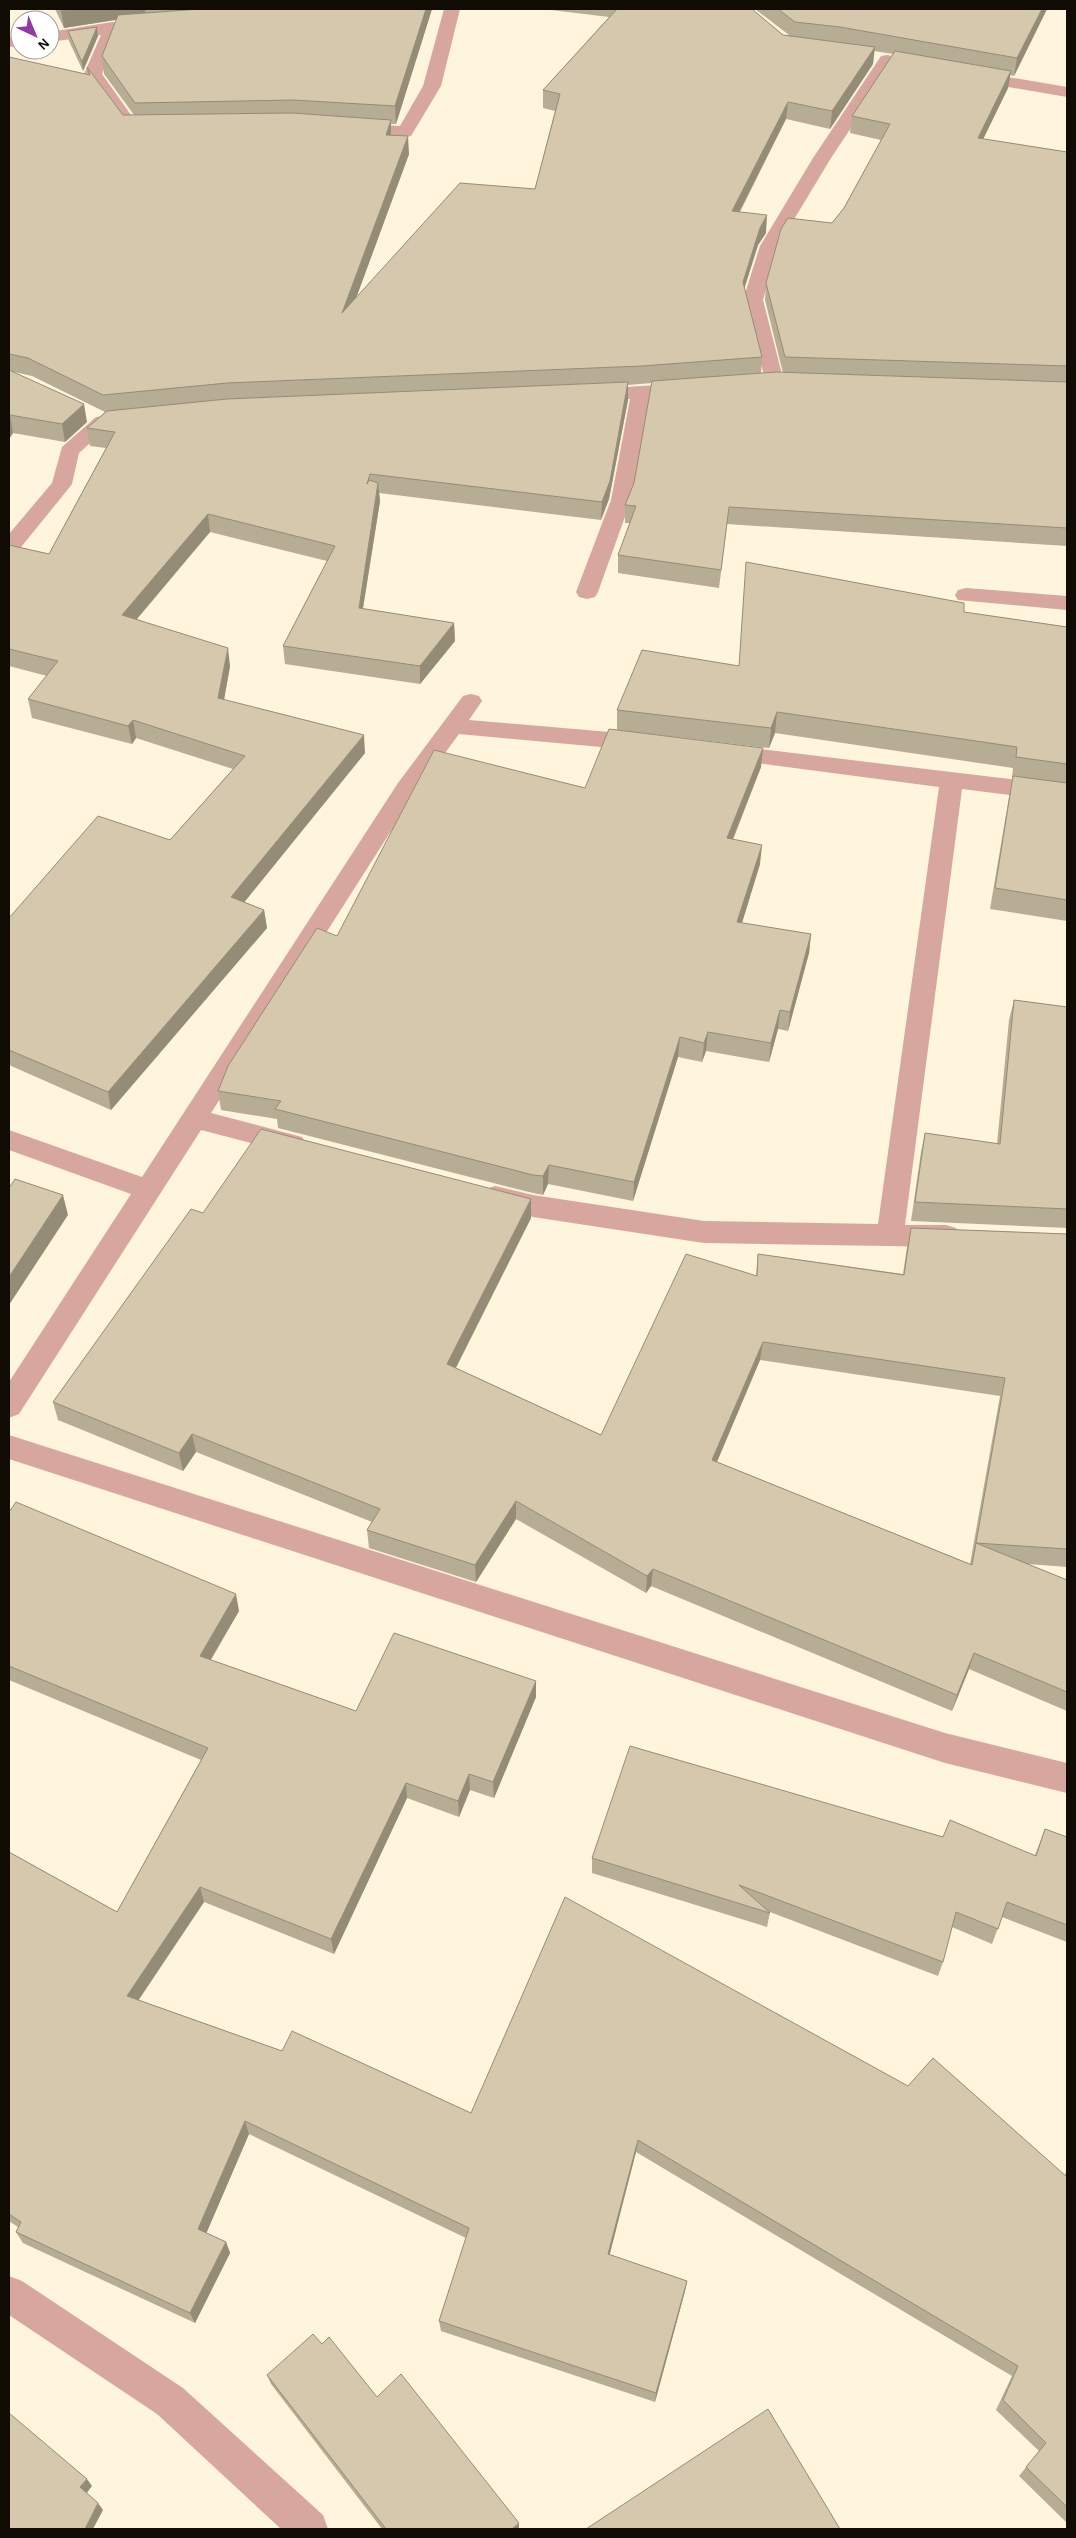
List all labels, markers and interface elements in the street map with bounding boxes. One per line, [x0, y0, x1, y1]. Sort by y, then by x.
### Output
north arrow [10, 10, 60, 60]
text: N [35, 35, 52, 52]

